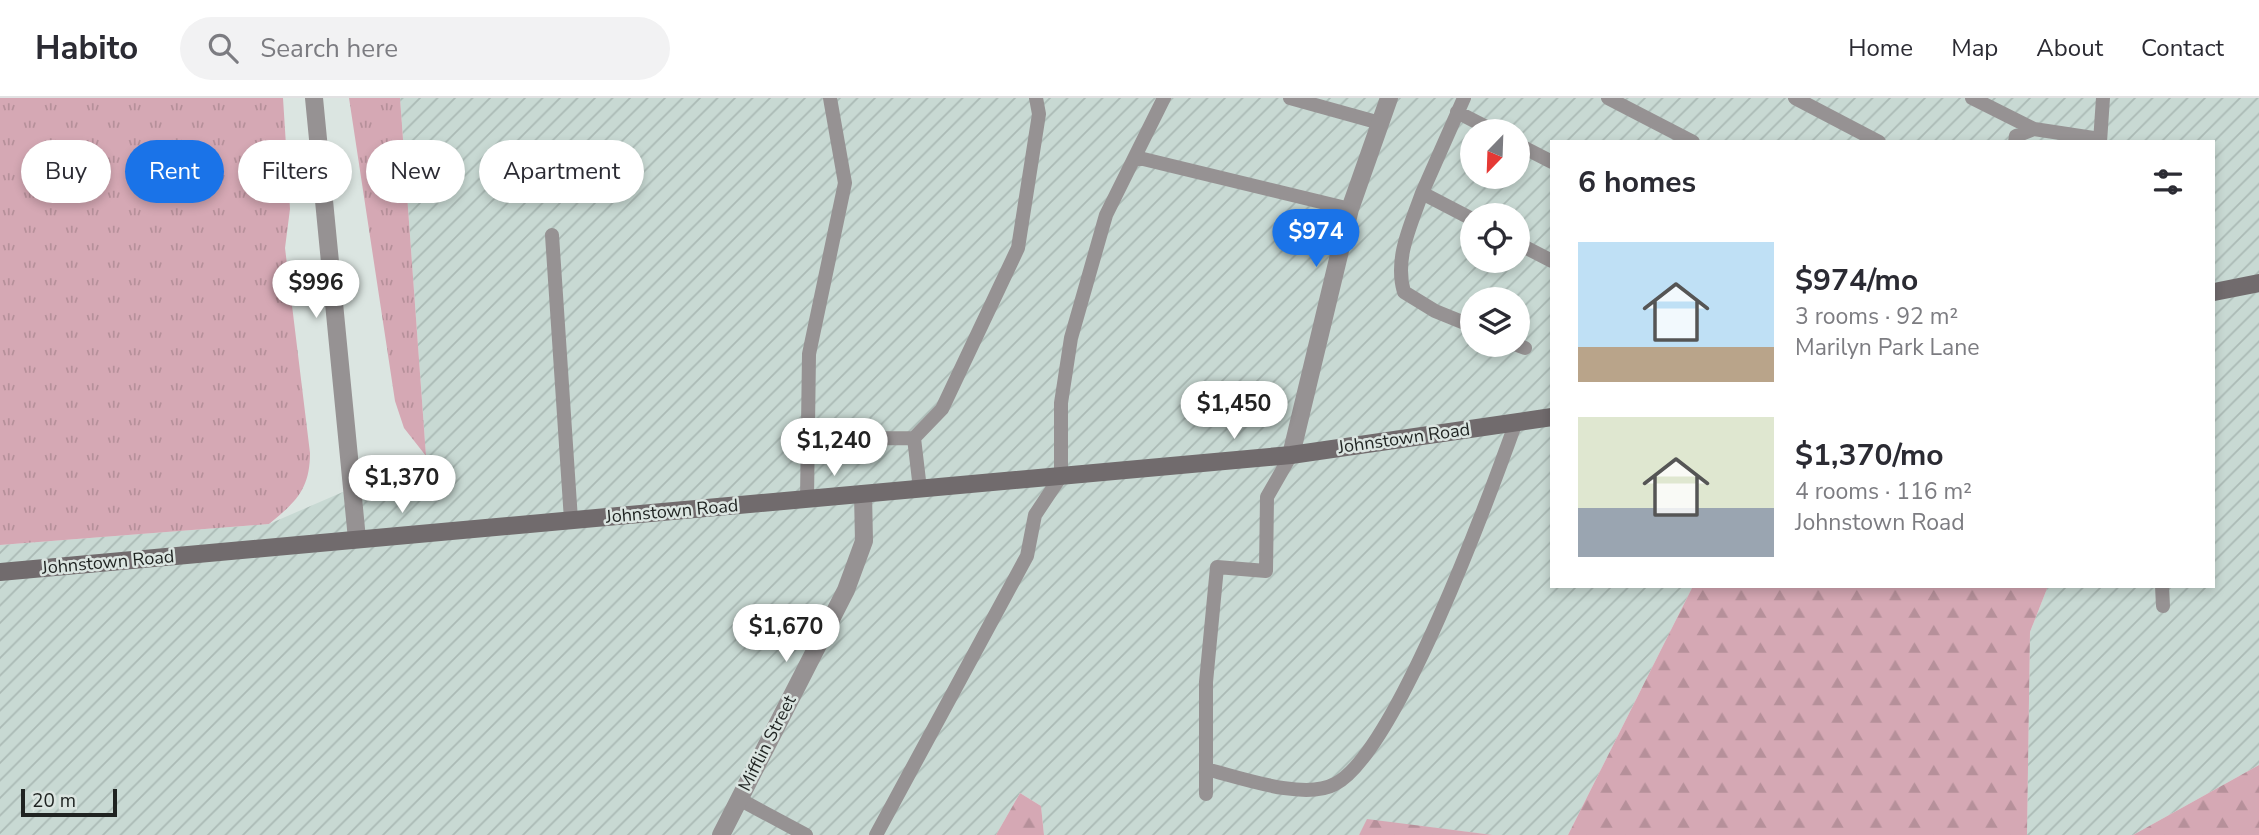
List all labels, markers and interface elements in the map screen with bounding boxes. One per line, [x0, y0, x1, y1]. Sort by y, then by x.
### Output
search box [180, 17, 670, 80]
text: Habito [35, 26, 138, 71]
icon: search [204, 29, 242, 67]
text: Search here [260, 31, 398, 66]
text: Home [1848, 32, 1913, 64]
text: Map [1951, 32, 1998, 64]
text: About [2036, 32, 2103, 64]
text: Contact [2141, 32, 2224, 64]
north arrow [1460, 119, 1530, 189]
map controls [1460, 119, 1530, 357]
chip: Buy [21, 140, 111, 203]
chip: Rent [125, 140, 224, 203]
chip: Filters [238, 140, 352, 203]
chip: New [366, 140, 465, 203]
chip: Apartment [479, 140, 644, 203]
text: 6 homes [1578, 162, 1696, 203]
icon: filters [2149, 163, 2187, 201]
button: locate [1460, 203, 1530, 273]
pin: $974 [1275, 209, 1357, 269]
text: $974 [1288, 216, 1344, 247]
pin: $996 [275, 260, 357, 320]
text: $974/mo [1795, 260, 1918, 301]
text: $996 [288, 267, 344, 298]
icon: home [1634, 270, 1718, 354]
button: layers [1460, 287, 1530, 357]
text: 3 rooms · 92 m² [1795, 301, 1958, 332]
text: Marilyn Park Lane [1795, 332, 1980, 363]
pin: $1,450 [1177, 382, 1291, 441]
text: $1,450 [1197, 388, 1271, 419]
street label: Johnstown Road [1336, 417, 1471, 459]
pin: $1,240 [777, 418, 891, 478]
text: $1,240 [797, 425, 871, 456]
text: $1,370/mo [1795, 435, 1944, 476]
icon: home [1634, 445, 1718, 529]
pin: $1,370 [345, 456, 459, 515]
text: $1,370 [365, 462, 439, 493]
text: 4 rooms · 116 m² [1795, 476, 1972, 507]
street label: Johnstown Road [604, 493, 739, 529]
text: Johnstown Road [1795, 507, 1965, 538]
street label: Johnstown Road [40, 544, 175, 580]
pin: $1,670 [729, 604, 843, 664]
text: $1,670 [749, 611, 823, 642]
street label: Mifflin Street [733, 690, 802, 795]
scale bar [21, 786, 117, 818]
text: 20 m [32, 788, 76, 814]

